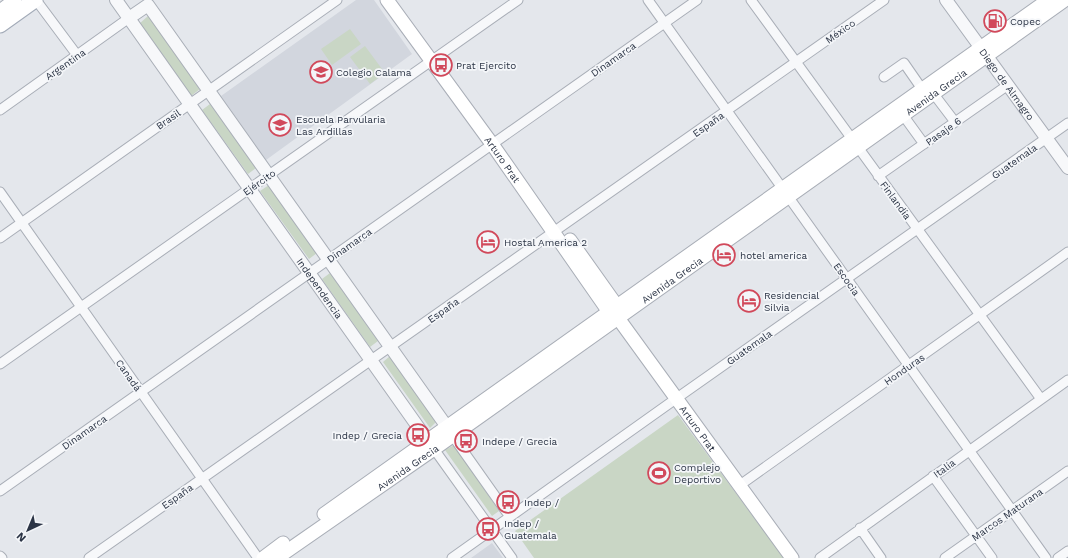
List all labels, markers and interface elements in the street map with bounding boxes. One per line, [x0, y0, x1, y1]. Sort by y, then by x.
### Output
fuel station icon: Copec [982, 8, 1008, 34]
place label: Copec [1010, 16, 1041, 27]
street label: México [823, 17, 857, 46]
street label: Dinamarca [589, 40, 638, 79]
street label: Argentina [43, 46, 88, 82]
street label: Diego de Almagro [977, 47, 1036, 122]
bus stop icon: Prat Ejercito [428, 52, 454, 78]
school or university icon: Colegio Calama [308, 59, 334, 85]
place label: Prat Ejercito [456, 60, 516, 71]
place label: Colegio Calama [336, 67, 412, 78]
street label: Avenida Grecia [903, 67, 969, 118]
street label: Brasil [154, 107, 183, 132]
street label: España [691, 110, 726, 139]
school or university icon: Escuela Parvularia Las Ardillas [267, 112, 293, 138]
place label: Escuela Parvularia Las Ardillas [296, 114, 386, 137]
street label: Pasaje 6 [923, 115, 963, 148]
street label: Arturo Prat [482, 134, 523, 186]
street label: Guatemala [990, 142, 1039, 181]
street label: Ejército [241, 167, 278, 198]
street label: Finlandia [878, 179, 913, 222]
street label: Dinamarca [325, 226, 374, 265]
hotel icon: Hostal America 2 [475, 229, 501, 255]
place label: Hostal America 2 [504, 237, 587, 248]
hotel icon: hotel america [711, 242, 737, 268]
place label: hotel america [740, 250, 807, 261]
street label: Avenida Grecia [640, 255, 705, 306]
street label: Independencia [294, 256, 345, 321]
street label: Escocia [831, 261, 862, 298]
hotel icon: Residencial Silvia [736, 288, 762, 314]
place label: Residencial Silvia [764, 290, 819, 313]
street label: España [426, 296, 461, 325]
street label: Guatemala [725, 328, 774, 367]
street label: Honduras [882, 351, 927, 387]
street label: Canadá [114, 357, 144, 394]
street label: Arturo Prat [677, 404, 718, 454]
street label: Dinamarca [60, 413, 109, 452]
bus stop icon: Indep / Grecia [405, 422, 431, 448]
bus stop icon: Indepe / Grecia [453, 428, 479, 454]
place label: Indep / Grecia [333, 430, 402, 441]
place label: Indepe / Grecia [482, 436, 558, 447]
street label: Avenida Grecia [375, 442, 441, 493]
street label: Italia [931, 457, 958, 480]
sports icon: Complejo Deportivo [646, 460, 672, 486]
place label: Complejo Deportivo [674, 462, 721, 485]
street label: España [160, 482, 195, 511]
street label: Marcos Maturana [970, 486, 1045, 543]
bus stop icon: Indep / [495, 489, 521, 515]
place label: Indep / [524, 497, 560, 508]
north arrow [8, 510, 48, 550]
bus stop icon: Indep / Guatemala [475, 516, 501, 542]
place label: Indep / Guatemala [504, 518, 557, 541]
text: N [14, 529, 29, 544]

